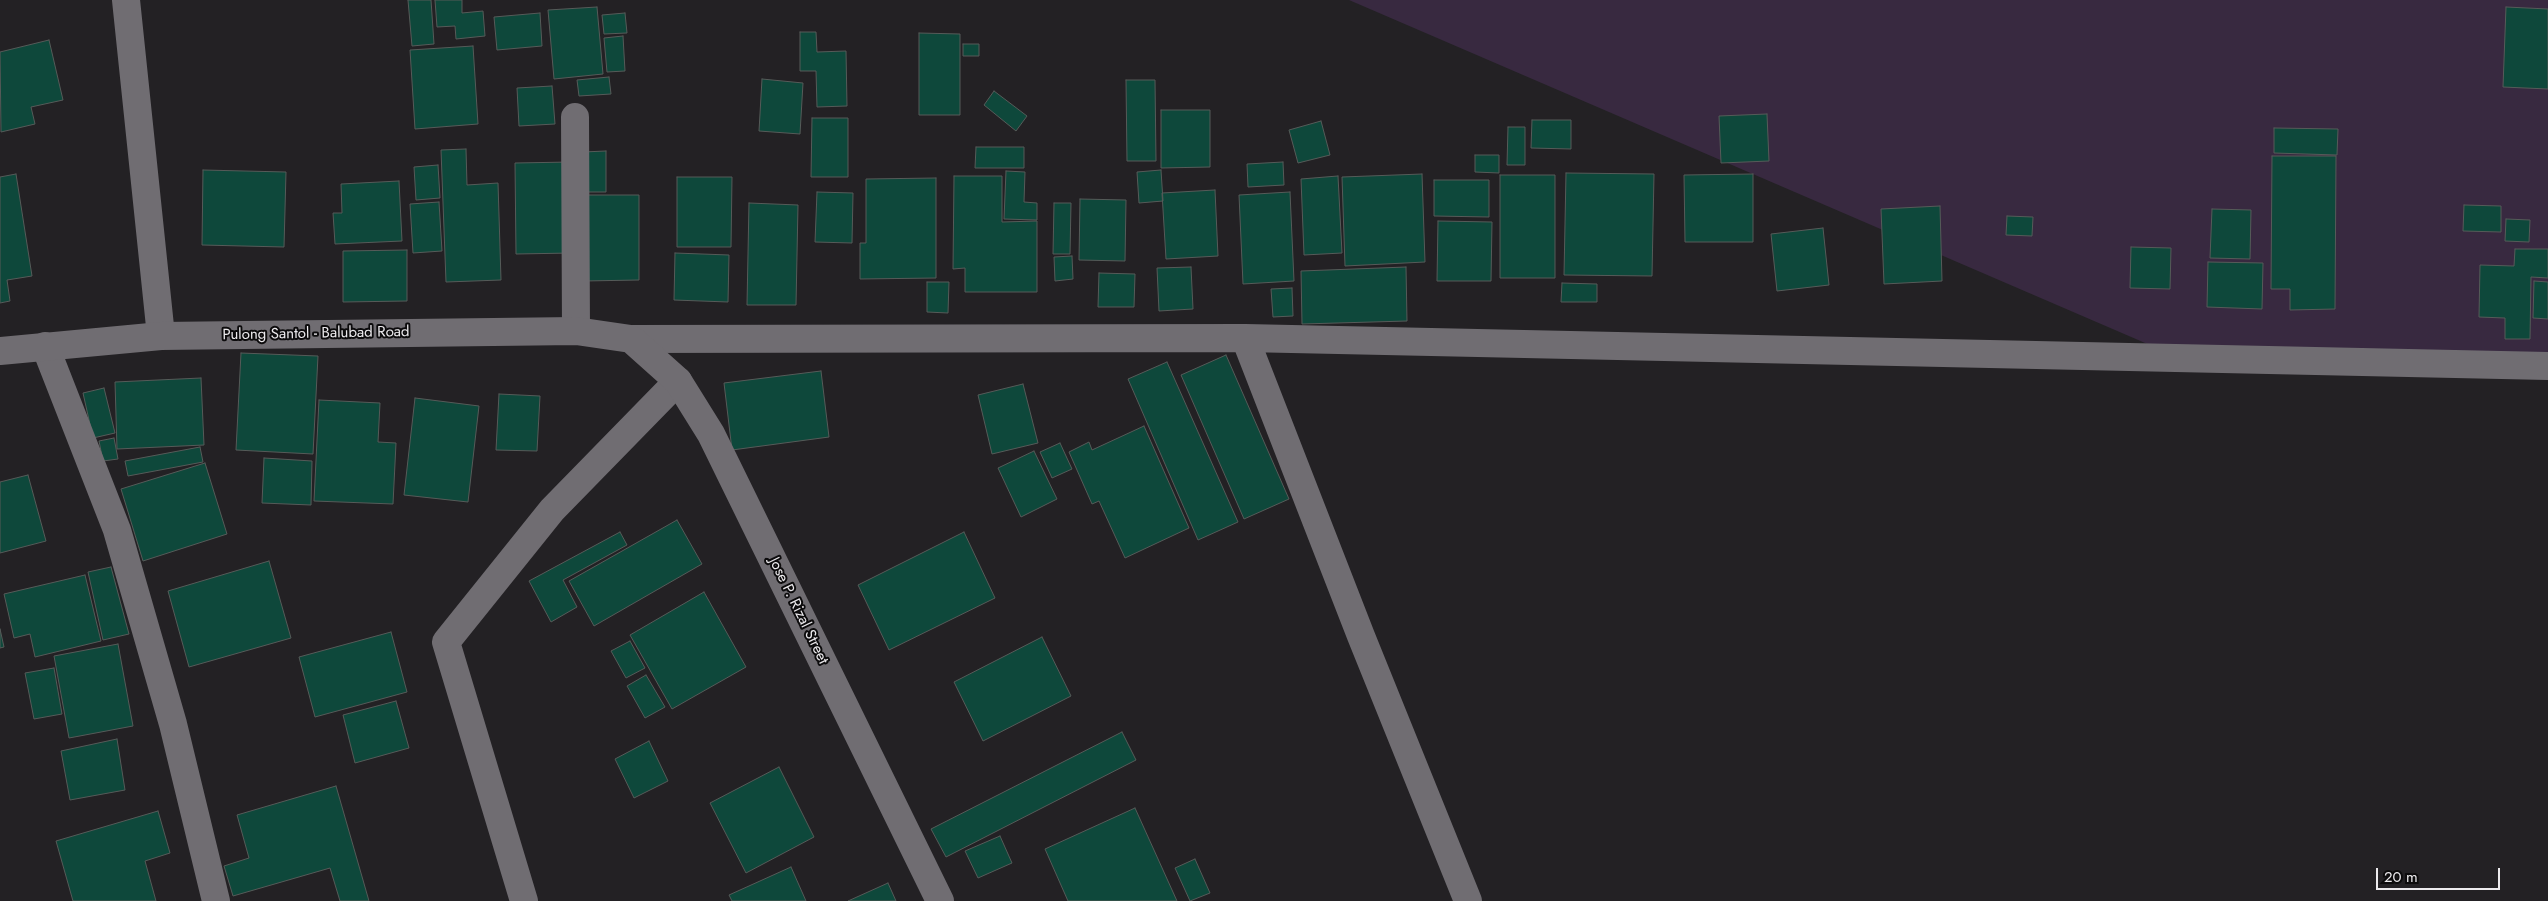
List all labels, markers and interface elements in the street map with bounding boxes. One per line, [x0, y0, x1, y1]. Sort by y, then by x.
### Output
street label: Pulong Santol - Balubad Road [222, 323, 410, 345]
street label: Jose P. Rizal Street [764, 555, 832, 667]
scale bar [2378, 858, 2502, 890]
text: 20 m [2384, 866, 2418, 888]

